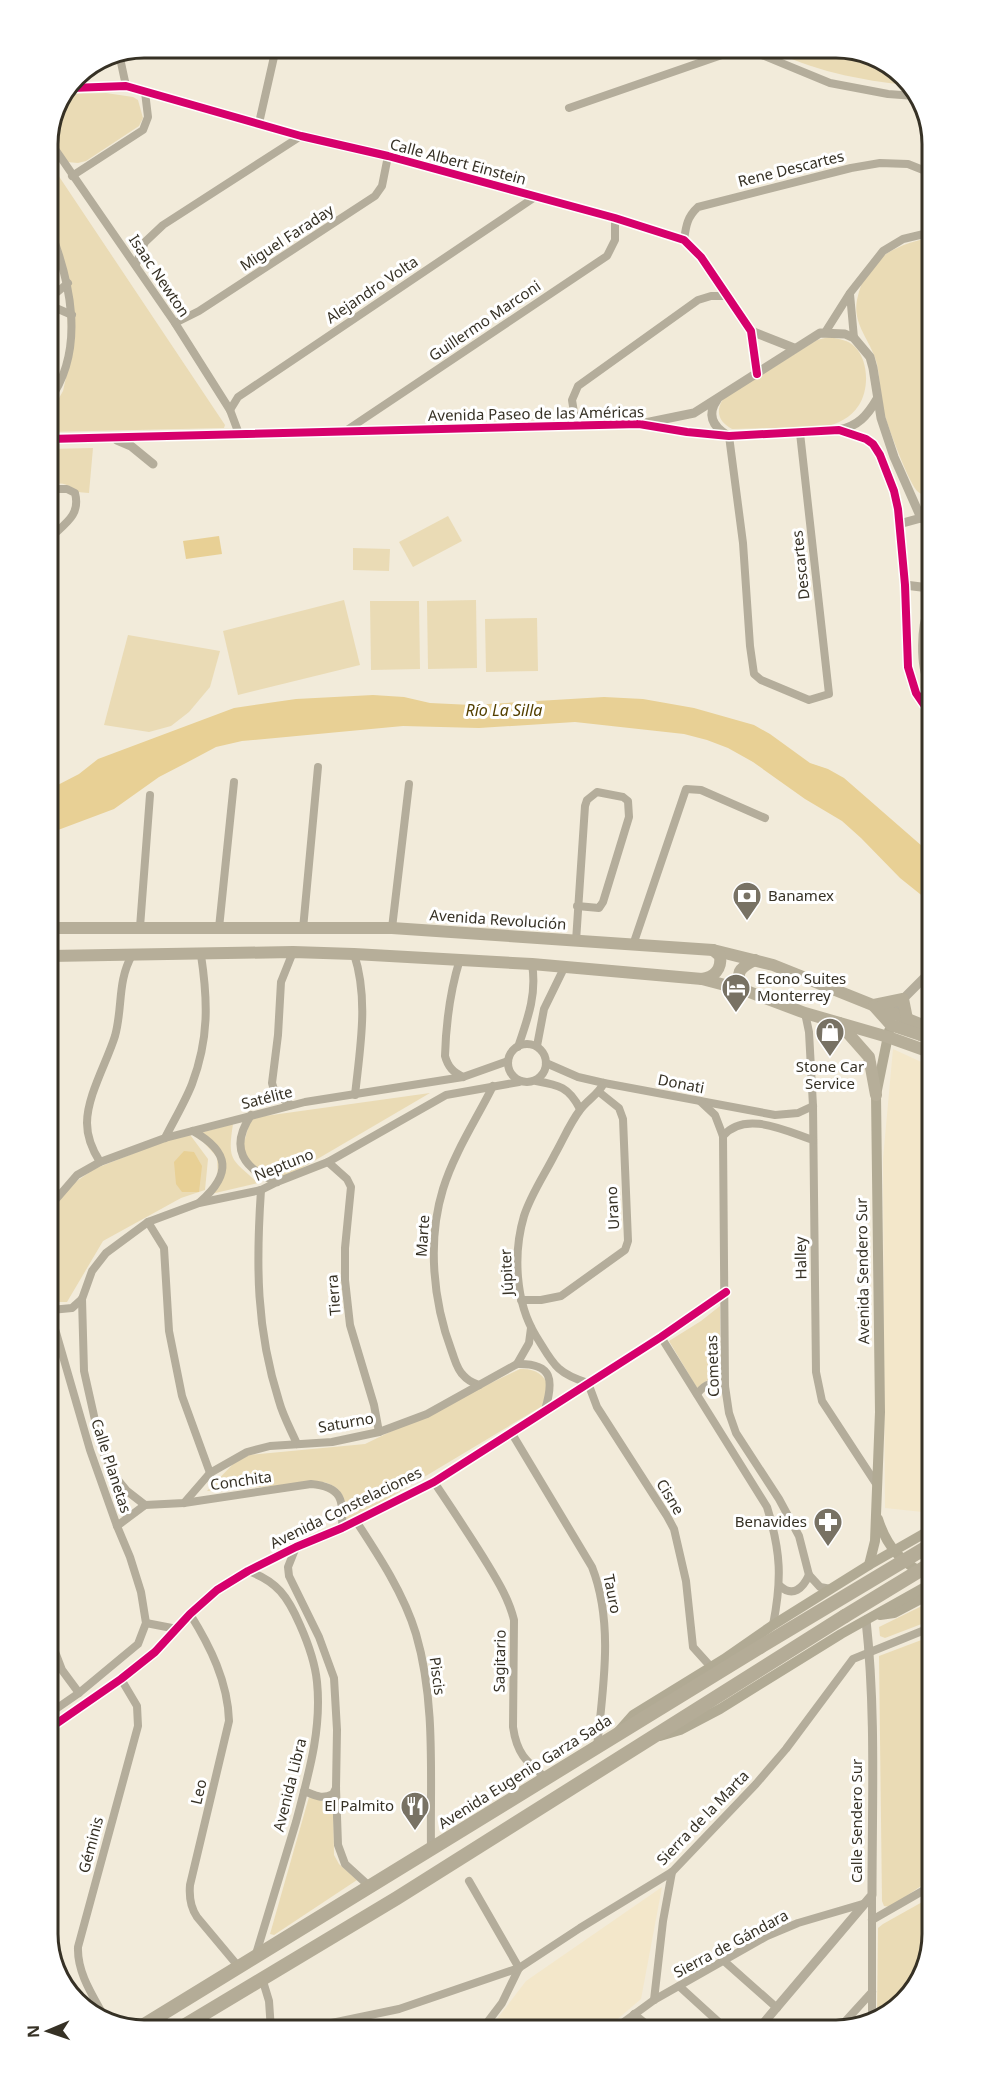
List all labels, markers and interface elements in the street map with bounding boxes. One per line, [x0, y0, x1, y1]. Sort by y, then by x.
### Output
street label: Calle Albert Einstein [388, 133, 529, 189]
street label: Rene Descartes [736, 145, 846, 191]
street label: Miguel Faraday [236, 199, 337, 275]
street label: Isaac Newton [125, 230, 195, 321]
street label: Alejandro Volta [321, 251, 421, 327]
street label: Guillermo Marconi [425, 275, 544, 365]
street label: Avenida Paseo de las Américas [428, 401, 644, 425]
street label: Descartes [786, 530, 814, 601]
water label: Río La Silla [466, 699, 542, 721]
bank icon: Banamex [731, 880, 763, 922]
place label: Banamex [768, 885, 834, 905]
street label: Avenida Revolución [429, 904, 567, 934]
place label: Econo Suites Monterrey [757, 968, 846, 1005]
hotel icon: Econo Suites Monterrey [720, 972, 752, 1014]
shop icon: Stone Car Service [814, 1016, 846, 1058]
place label: Stone Car Service [796, 1056, 864, 1093]
street label: Donati [656, 1069, 706, 1097]
street label: Satélite [239, 1081, 294, 1113]
street label: Neptuno [251, 1143, 316, 1185]
street label: Urano [601, 1186, 623, 1230]
street label: Avenida Sendero Sur [851, 1198, 873, 1344]
street label: Marte [411, 1214, 433, 1258]
street label: Halley [790, 1236, 810, 1280]
street label: Júpiter [495, 1248, 517, 1298]
street label: Tierra [321, 1274, 345, 1316]
street label: Cometas [701, 1335, 723, 1397]
street label: Saturno [317, 1407, 375, 1437]
street label: Calle Planetas [87, 1416, 137, 1515]
street label: Avenida Constelaciones [266, 1462, 425, 1553]
street label: Conchita [209, 1466, 273, 1494]
street label: Cisne [652, 1475, 689, 1518]
pharmacy icon: Benavides [812, 1506, 844, 1548]
place label: Benavides [735, 1511, 807, 1531]
street label: Tauro [599, 1572, 627, 1615]
street label: Sagitario [488, 1629, 510, 1693]
street label: Piscis [425, 1655, 451, 1696]
street label: Avenida Eugenio Garza Sada [434, 1709, 615, 1833]
street label: Avenida Libra [268, 1736, 310, 1834]
street label: Calle Sendero Sur [846, 1759, 866, 1883]
street label: Sierra de la Marta [652, 1765, 753, 1869]
street label: Leo [185, 1777, 211, 1806]
restaurant icon: El Palmito [399, 1790, 431, 1832]
place label: El Palmito [324, 1795, 394, 1815]
street label: Géminis [73, 1814, 107, 1875]
street label: Sierra de Gándara [670, 1904, 791, 1982]
north arrow [18, 2001, 78, 2061]
text: N [22, 2025, 44, 2038]

